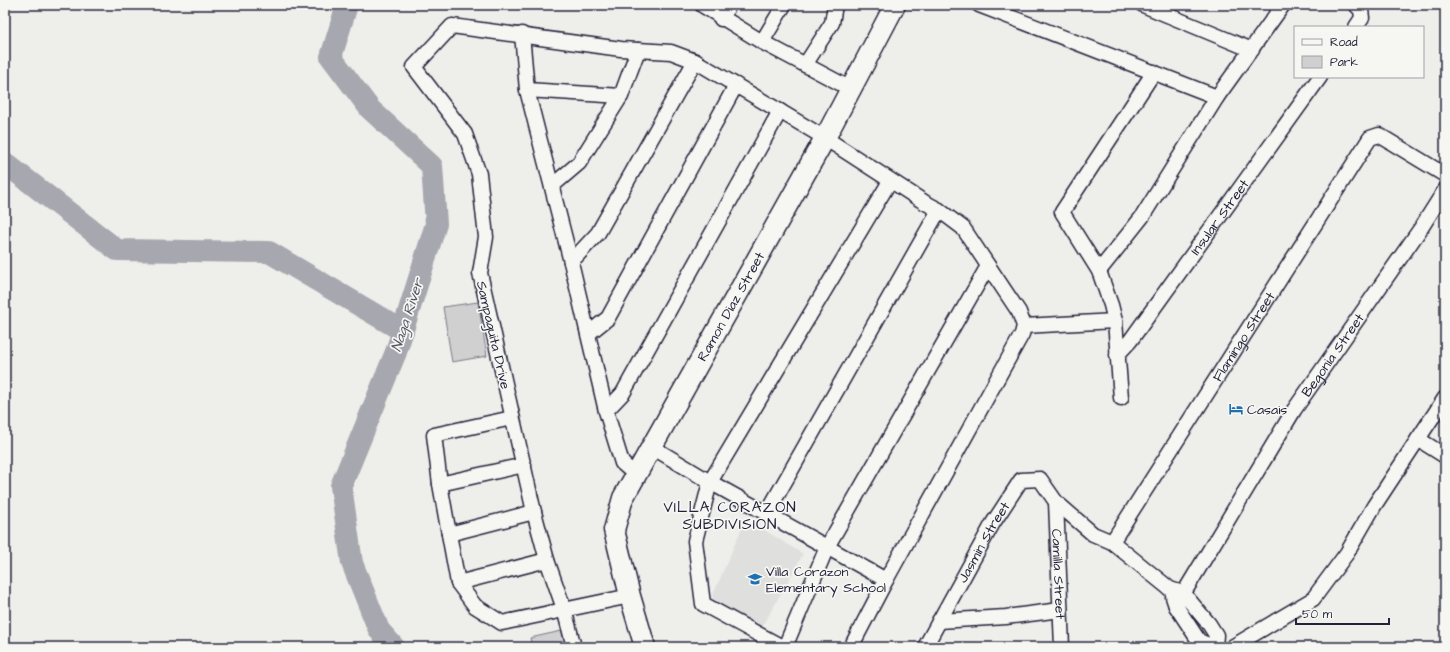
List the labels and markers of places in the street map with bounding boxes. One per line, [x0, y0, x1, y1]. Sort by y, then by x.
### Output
place label: Casais [1247, 400, 1287, 420]
hotel icon: Casais [1228, 401, 1244, 417]
place label: Villa Corazon Elementary School [766, 562, 886, 598]
school or university icon: Villa Corazon Elementary School [747, 571, 763, 587]

